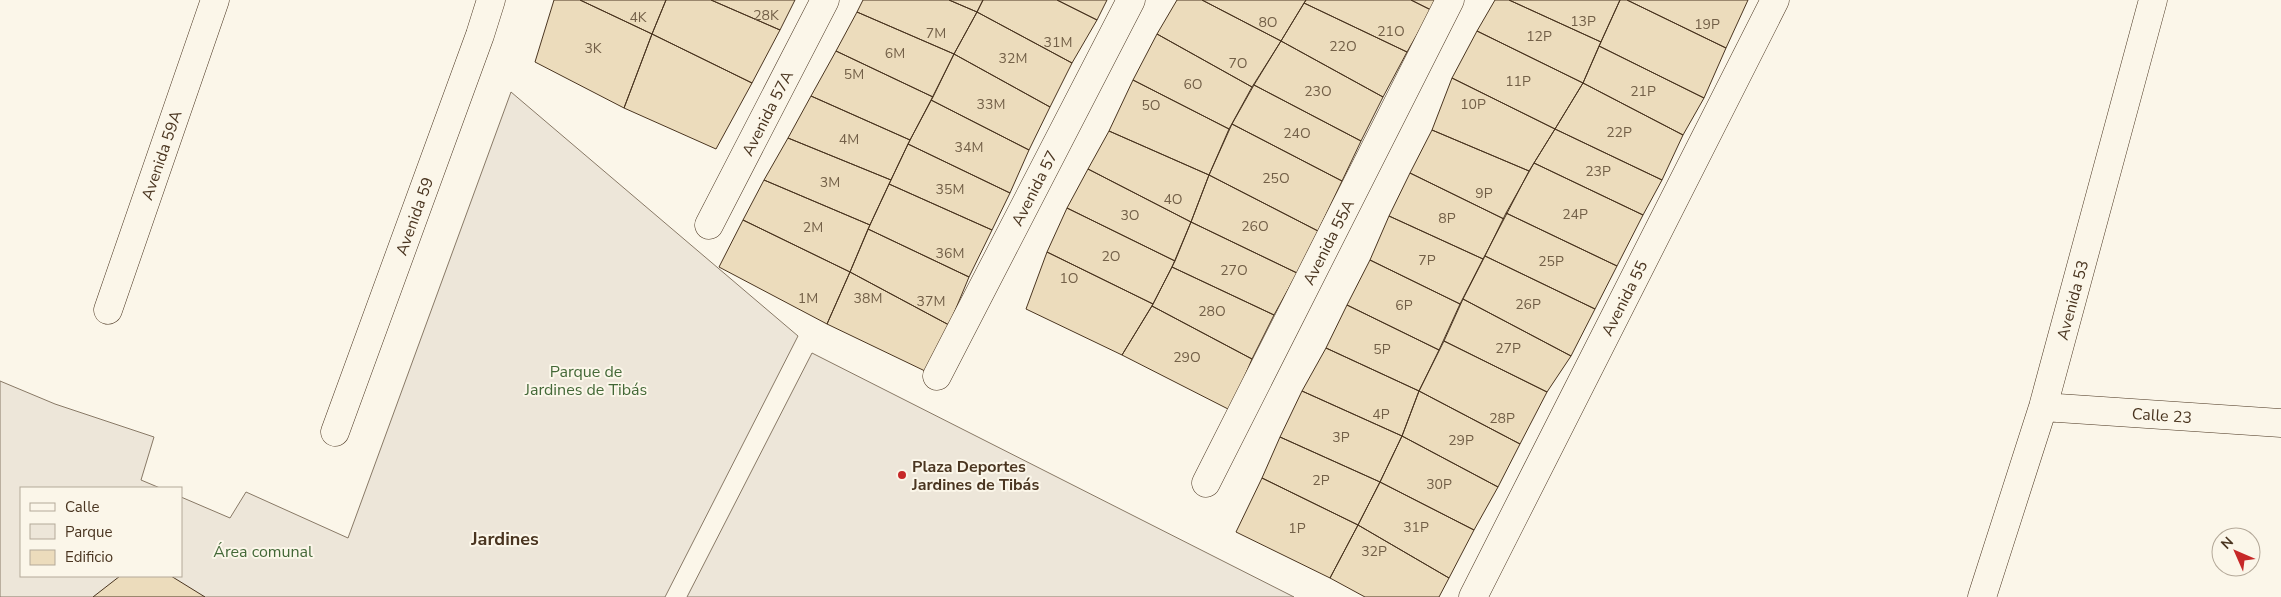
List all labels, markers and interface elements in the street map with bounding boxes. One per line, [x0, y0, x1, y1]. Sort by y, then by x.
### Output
house number: 28K [753, 6, 779, 25]
house number: 4K [629, 8, 647, 27]
house number: 13P [1570, 12, 1596, 31]
house number: 8O [1258, 13, 1278, 32]
house number: 19P [1694, 15, 1720, 34]
house number: 21O [1377, 22, 1405, 41]
house number: 7M [926, 24, 946, 43]
house number: 12P [1526, 27, 1552, 46]
house number: 31M [1044, 33, 1072, 52]
house number: 22O [1329, 37, 1357, 56]
house number: 3K [584, 39, 602, 58]
house number: 6M [885, 44, 905, 63]
house number: 32M [999, 49, 1027, 68]
house number: 7O [1228, 54, 1248, 73]
house number: 5M [844, 65, 864, 84]
street label: Avenida 57A [737, 67, 799, 160]
house number: 11P [1505, 72, 1531, 91]
house number: 6O [1183, 75, 1203, 94]
house number: 23O [1304, 82, 1332, 101]
house number: 21P [1630, 82, 1656, 101]
house number: 33M [977, 95, 1005, 114]
house number: 10P [1460, 95, 1486, 114]
house number: 5O [1141, 96, 1161, 115]
street label: Avenida 59A [136, 107, 188, 203]
house number: 22P [1606, 123, 1632, 142]
house number: 24O [1283, 124, 1311, 143]
house number: 4M [839, 130, 859, 149]
house number: 34M [955, 138, 983, 157]
street label: Avenida 57 [1007, 147, 1063, 230]
house number: 23P [1585, 162, 1611, 181]
house number: 25O [1262, 169, 1290, 188]
house number: 3M [820, 173, 840, 192]
street label: Avenida 59 [391, 174, 439, 259]
house number: 35M [936, 180, 964, 199]
house number: 9P [1475, 184, 1493, 203]
house number: 4O [1163, 190, 1183, 209]
street label: Avenida 55A [1298, 196, 1360, 289]
house number: 24P [1562, 205, 1588, 224]
house number: 3O [1120, 206, 1140, 225]
house number: 8P [1438, 209, 1456, 228]
house number: 26O [1241, 217, 1269, 236]
house number: 2M [803, 218, 823, 237]
house number: 36M [936, 244, 964, 263]
house number: 2O [1101, 247, 1121, 266]
house number: 7P [1418, 251, 1436, 270]
house number: 25P [1538, 252, 1564, 271]
street label: Avenida 55 [1597, 257, 1653, 340]
street label: Avenida 53 [2052, 258, 2094, 343]
house number: 27O [1220, 261, 1248, 280]
house number: 1O [1059, 269, 1079, 288]
house number: 1M [798, 289, 818, 308]
house number: 38M [854, 289, 882, 308]
house number: 37M [917, 292, 945, 311]
house number: 26P [1515, 295, 1541, 314]
house number: 6P [1395, 296, 1413, 315]
house number: 28O [1198, 302, 1226, 321]
house number: 27P [1495, 339, 1521, 358]
house number: 5P [1373, 340, 1391, 359]
house number: 29O [1173, 348, 1201, 367]
park label: Parque de Jardines de Tibás [524, 361, 647, 401]
street label: Calle 23 [2131, 403, 2193, 429]
house number: 4P [1372, 405, 1390, 424]
house number: 28P [1489, 409, 1515, 428]
house number: 3P [1332, 428, 1350, 447]
house number: 29P [1448, 431, 1474, 450]
place label: Plaza Deportes Jardines de Tibás [911, 456, 1039, 496]
marker: Plaza Deportes Jardines de Tibás [896, 469, 908, 481]
house number: 2P [1312, 471, 1330, 490]
house number: 30P [1426, 475, 1452, 494]
legend [20, 487, 182, 577]
text: Calle [65, 497, 100, 517]
house number: 31P [1403, 518, 1429, 537]
house number: 1P [1288, 519, 1306, 538]
text: Parque [65, 522, 113, 542]
district label: Jardines [470, 527, 539, 551]
north arrow [2211, 527, 2261, 577]
text: N [2217, 533, 2238, 554]
park label: Área comunal [213, 541, 313, 563]
house number: 32P [1361, 542, 1387, 561]
text: Edificio [65, 547, 113, 567]

